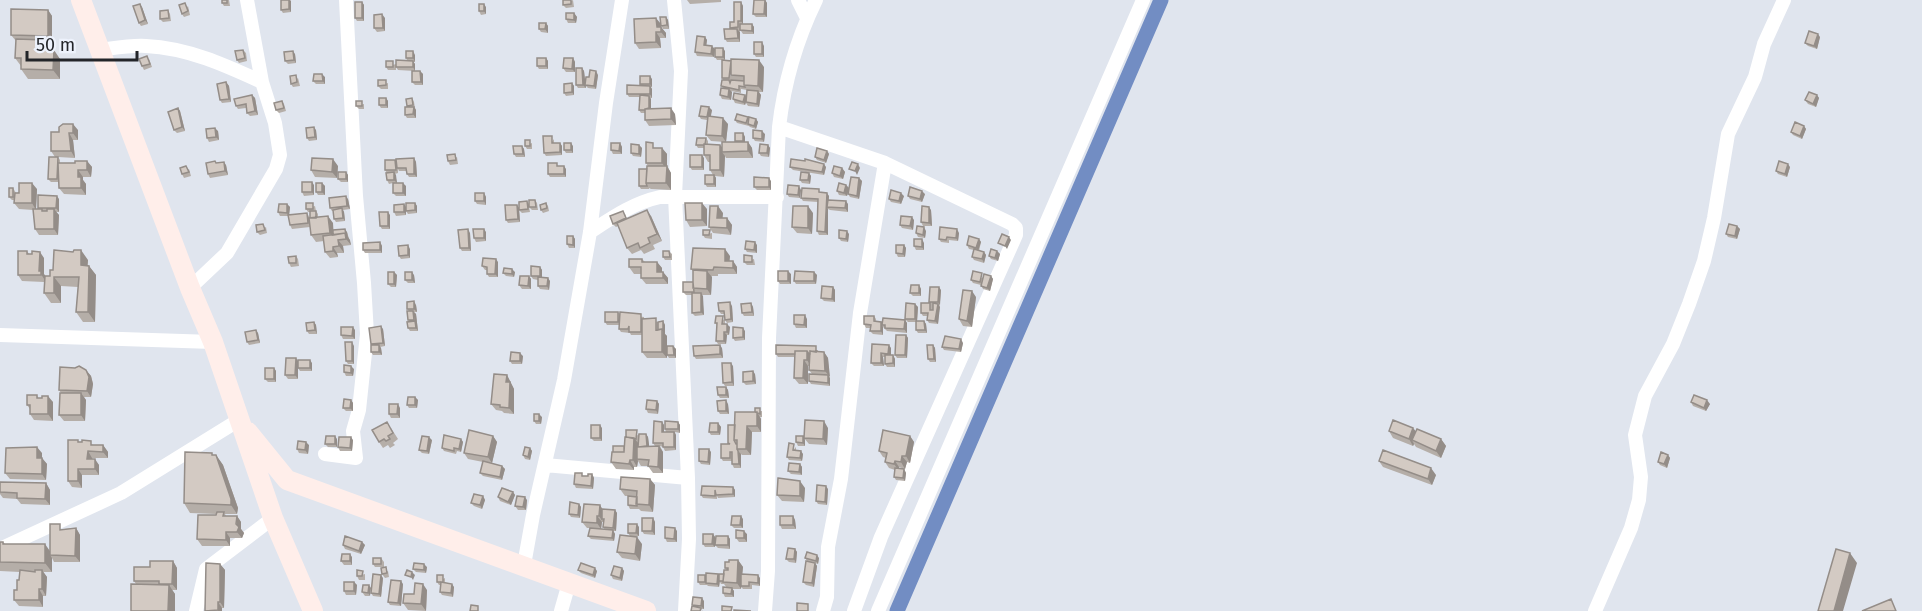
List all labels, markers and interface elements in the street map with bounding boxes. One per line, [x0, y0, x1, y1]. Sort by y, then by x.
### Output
scale bar [27, 24, 136, 62]
text: 50 m [36, 34, 75, 56]

